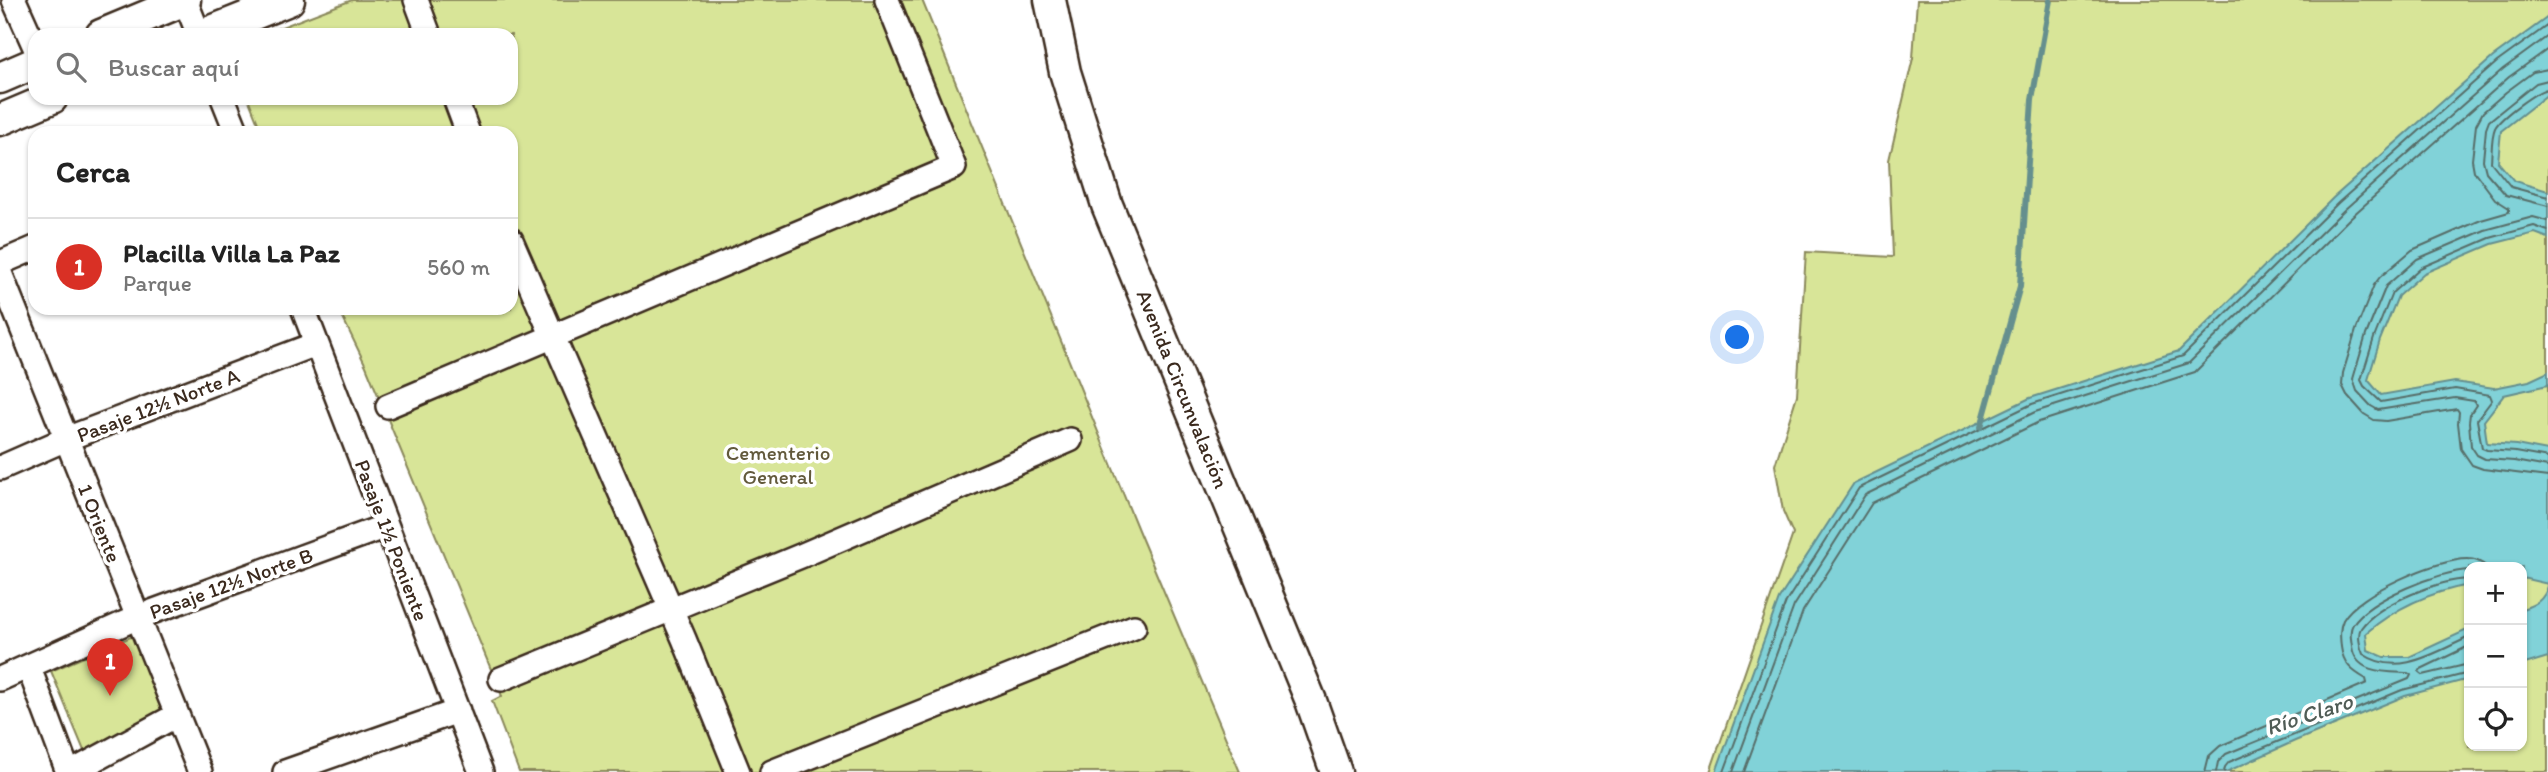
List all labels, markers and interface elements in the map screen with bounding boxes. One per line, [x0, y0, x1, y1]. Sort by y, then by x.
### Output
search box [28, 28, 518, 105]
icon: search [52, 48, 90, 86]
text: Buscar aquí [108, 51, 239, 83]
text: Cerca [56, 153, 130, 190]
text: Placilla Villa La Paz [123, 237, 340, 269]
text: 1 [74, 253, 84, 281]
text: 560 m [427, 253, 490, 281]
text: Parque [123, 269, 192, 297]
street label: Avenida Circunvalación [1132, 286, 1234, 492]
your location [1720, 320, 1754, 354]
street label: Pasaje 12½ Norte A [73, 362, 243, 448]
park label: Cementerio General [726, 440, 830, 489]
street label: Pasaje 1½ Poniente [350, 456, 434, 624]
street label: 1 Oriente [73, 480, 127, 566]
street label: Pasaje 12½ Norte B [146, 542, 316, 624]
map controls [2464, 562, 2527, 751]
button: + [2464, 562, 2527, 625]
button: − [2464, 625, 2527, 688]
pin: 1 [87, 638, 133, 696]
water label: Río Claro [2262, 686, 2357, 741]
button: locate [2464, 688, 2527, 751]

